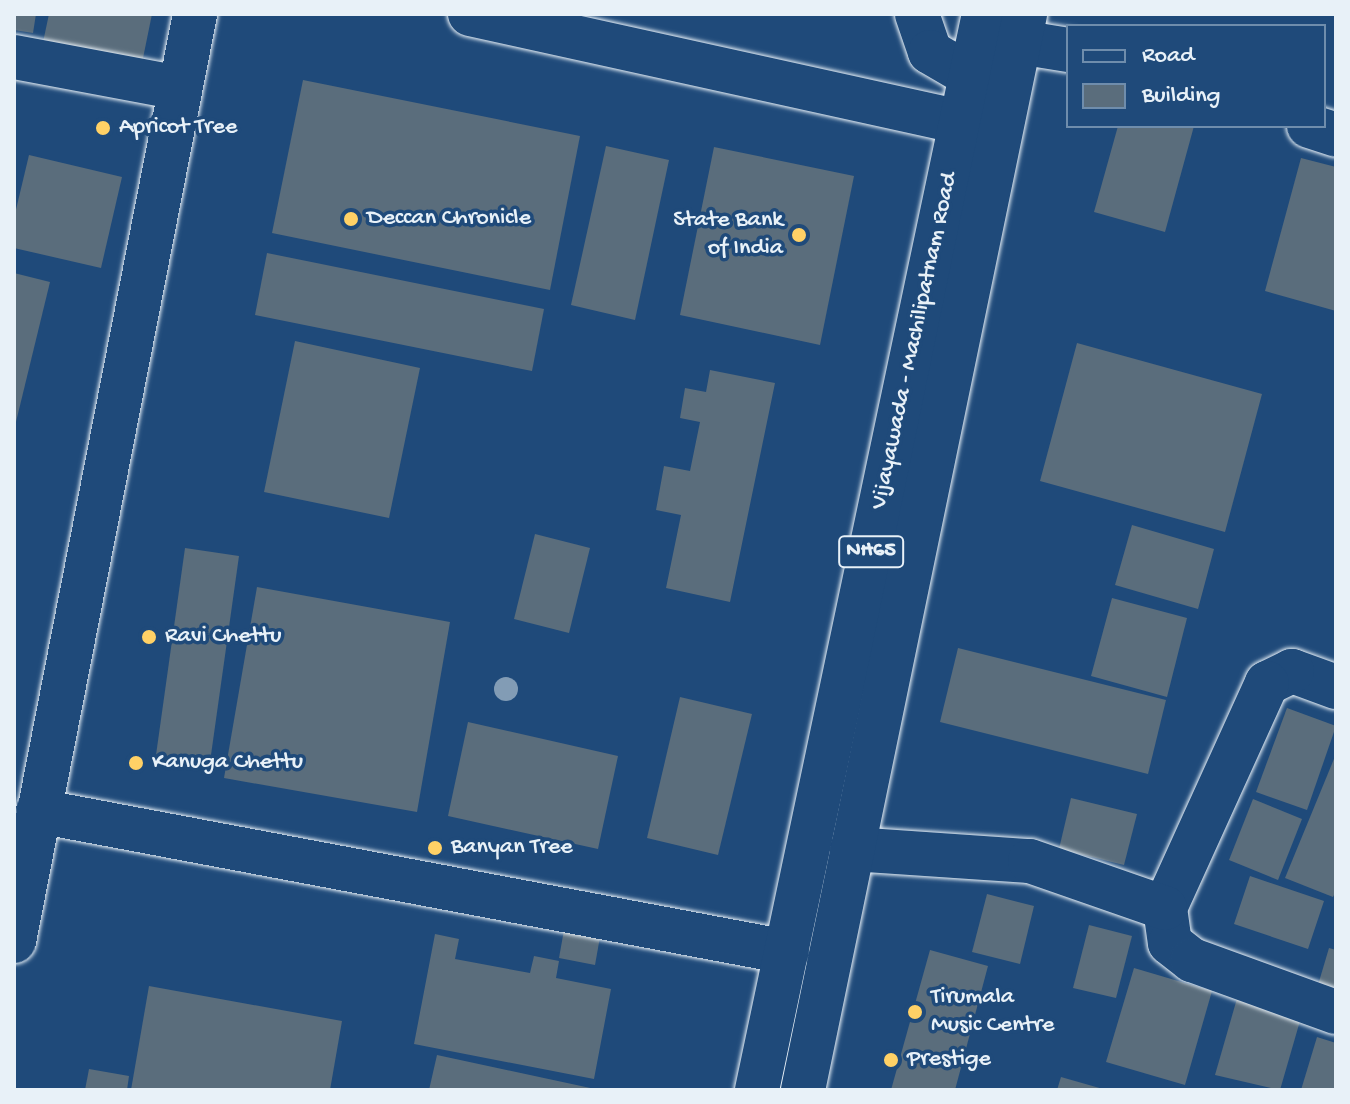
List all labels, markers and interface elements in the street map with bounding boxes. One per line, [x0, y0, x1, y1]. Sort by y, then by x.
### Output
legend [1066, 24, 1326, 128]
text: Road [1142, 42, 1194, 71]
text: Building [1142, 82, 1220, 111]
place label: Apricot Tree [119, 114, 237, 142]
marker: Apricot Tree [94, 119, 112, 137]
street label: Vijayawada - Machilipatnam Road [865, 170, 965, 512]
place label: Deccan Chronicle [367, 205, 531, 233]
place label: State Bank of India [673, 207, 783, 263]
marker: Deccan Chronicle [342, 210, 360, 228]
marker: State Bank of India [790, 226, 808, 244]
road number: NH65 [837, 534, 905, 570]
place label: Ravi Chettu [165, 623, 282, 651]
marker: Ravi Chettu [140, 628, 158, 646]
place label: Kanuga Chettu [152, 749, 303, 777]
marker: Kanuga Chettu [127, 754, 145, 772]
place label: Banyan Tree [451, 834, 573, 862]
marker: Banyan Tree [426, 839, 444, 857]
place label: Tirumala Music Centre [931, 984, 1054, 1040]
marker: Tirumala Music Centre [906, 1003, 924, 1021]
place label: Prestige [907, 1046, 991, 1074]
marker: Prestige [882, 1051, 900, 1069]

